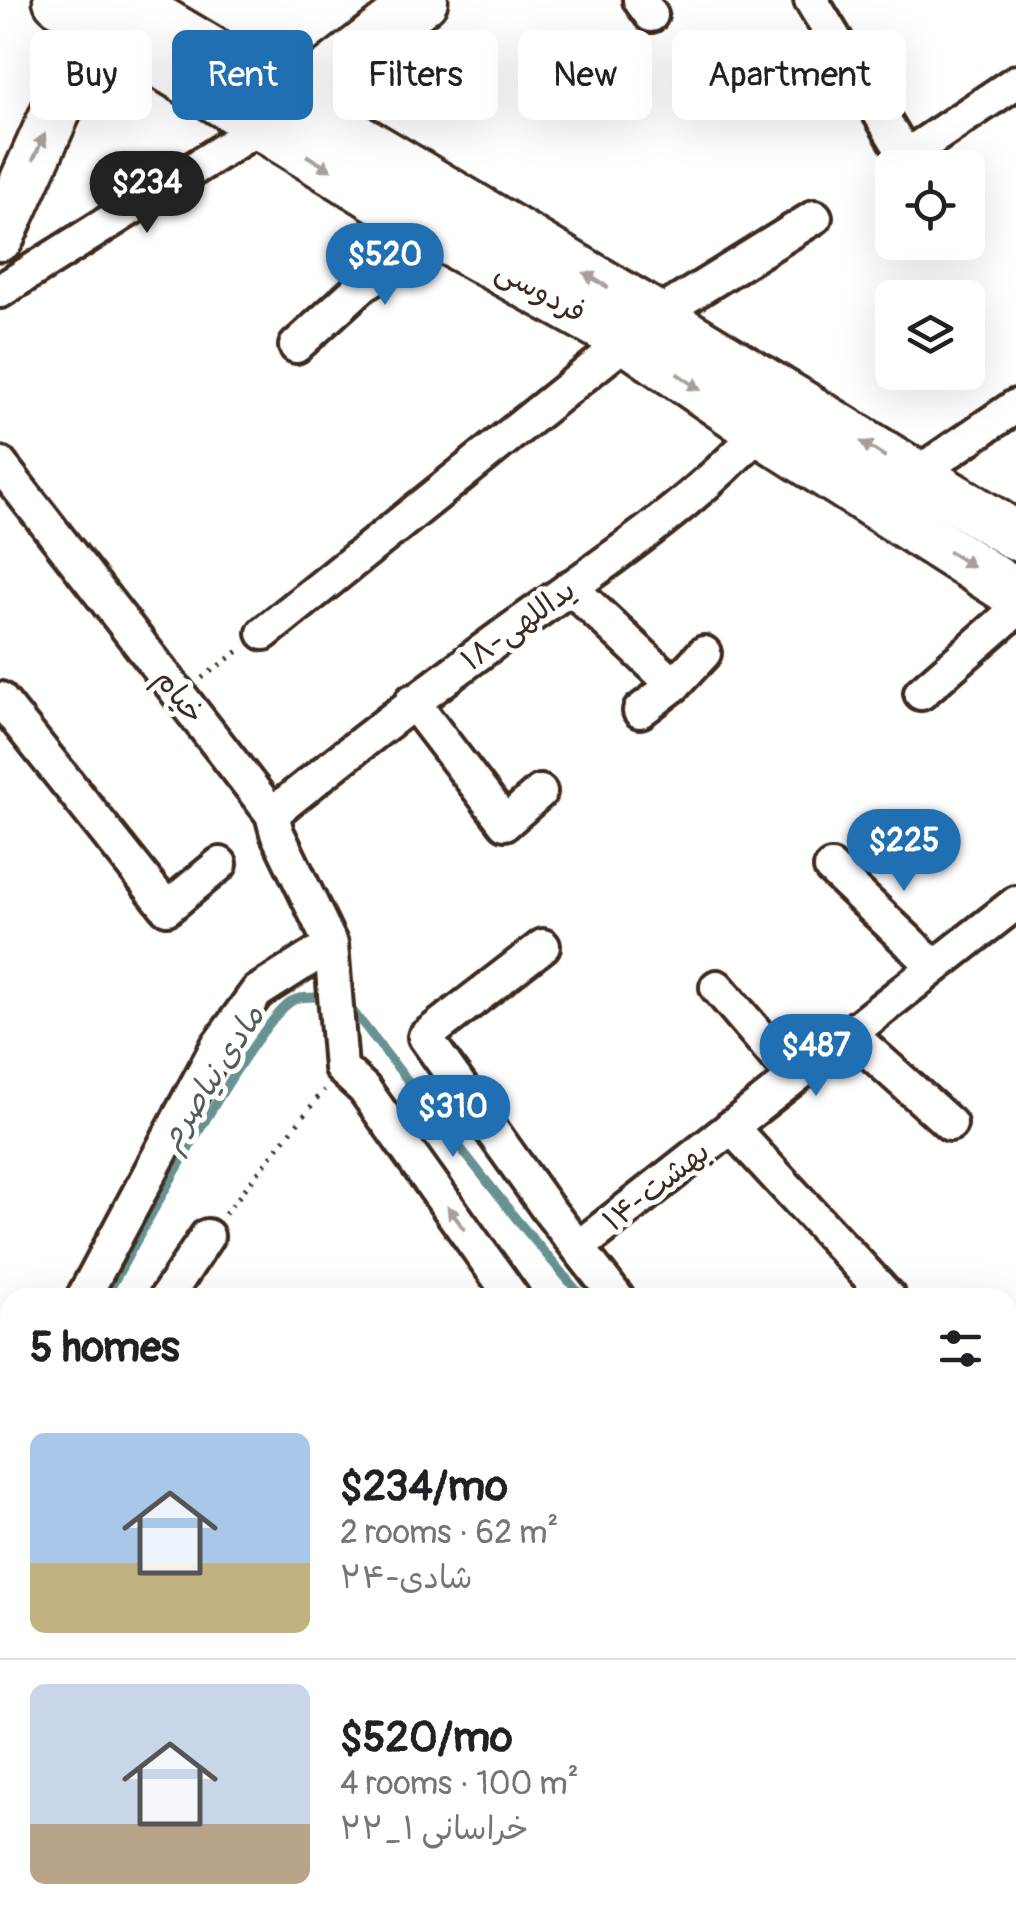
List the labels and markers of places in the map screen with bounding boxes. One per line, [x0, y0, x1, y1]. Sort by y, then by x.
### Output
pin: $234 [88, 151, 206, 236]
pin: $520 [326, 223, 444, 308]
pin: $225 [845, 809, 963, 894]
pin: $487 [757, 1014, 875, 1099]
pin: $310 [394, 1075, 512, 1160]

